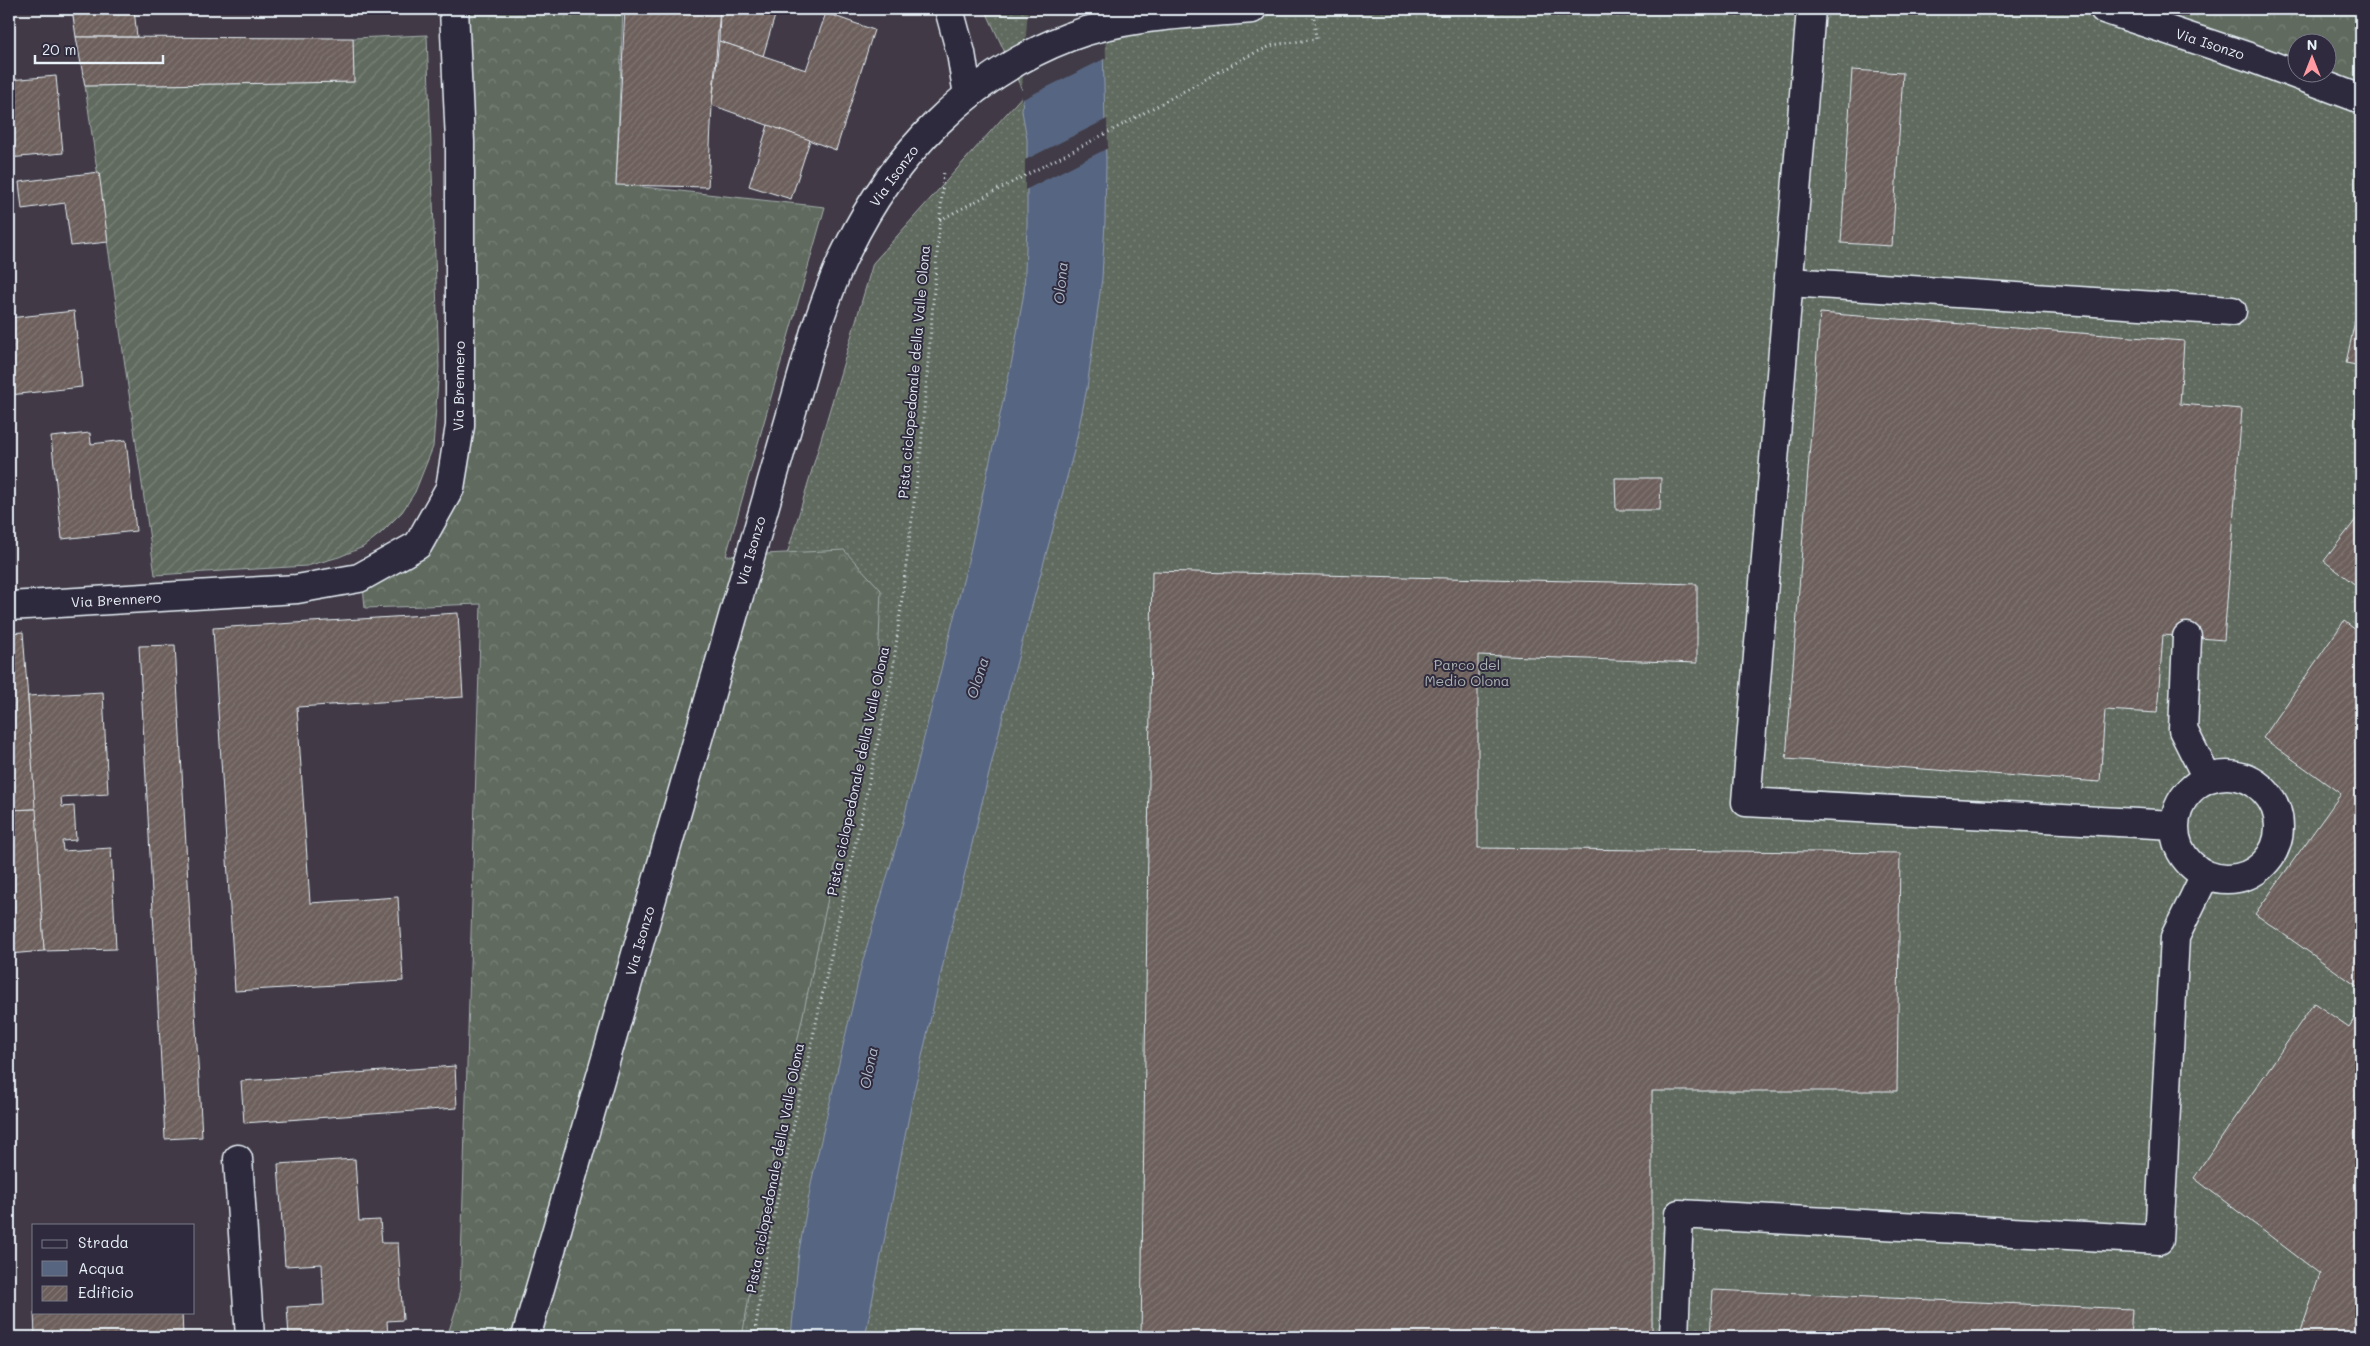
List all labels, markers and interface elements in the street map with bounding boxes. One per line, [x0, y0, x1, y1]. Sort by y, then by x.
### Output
street label: Via Isonzo [2173, 23, 2247, 64]
scale bar [35, 32, 162, 64]
north arrow [2288, 32, 2338, 82]
text: N [2307, 35, 2317, 54]
text: 20 m [42, 39, 76, 59]
street label: Via Isonzo [865, 141, 922, 210]
street label: Pista ciclopedonale della Valle Olona [893, 244, 934, 499]
water label: Olona [1048, 261, 1072, 305]
street label: Via Brennero [448, 341, 469, 431]
street label: Via Isonzo [732, 514, 770, 588]
street label: Via Brennero [70, 588, 162, 611]
street label: Pista ciclopedonale della Valle Olona [822, 645, 893, 897]
water label: Olona [961, 655, 993, 701]
park label: Parco del Medio Olona [1424, 655, 1510, 690]
street label: Via Isonzo [621, 904, 659, 978]
street label: Pista ciclopedonale della Valle Olona [741, 1041, 808, 1295]
water label: Olona [854, 1045, 882, 1090]
legend [32, 1224, 195, 1314]
text: Strada [78, 1232, 129, 1252]
text: Acqua [78, 1258, 124, 1278]
text: Edificio [78, 1282, 134, 1302]

